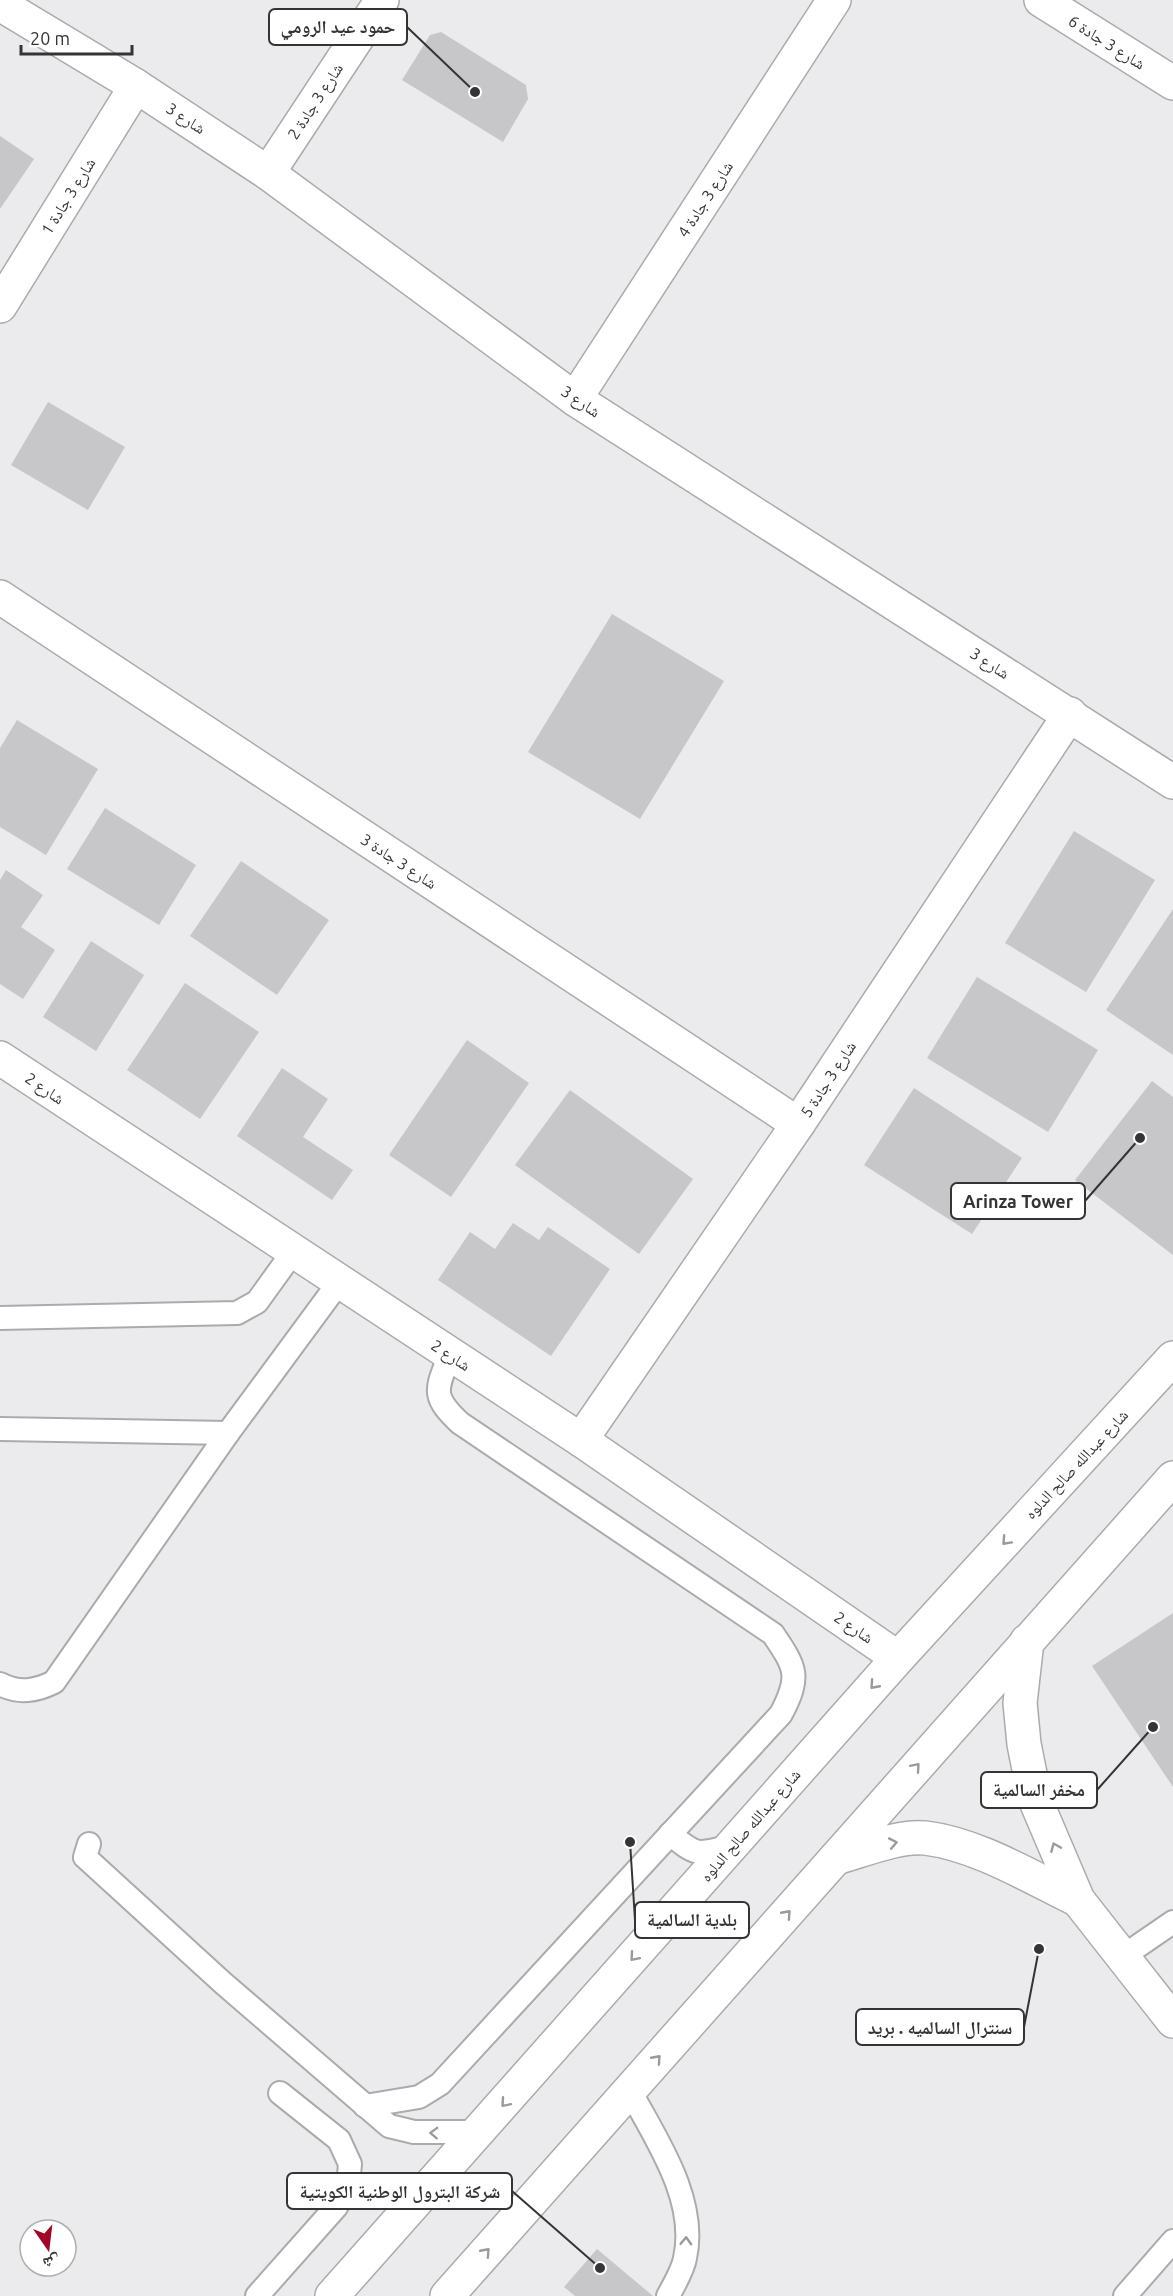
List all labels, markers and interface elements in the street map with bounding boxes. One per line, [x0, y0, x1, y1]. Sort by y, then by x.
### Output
callout: حمود عيد الرومي [269, 9, 407, 45]
street label: شارع 3 جادة 6 [1064, 11, 1149, 74]
text: حمود عيد الرومي [281, 16, 396, 41]
scale bar [21, 18, 132, 56]
text: 20 m [30, 28, 70, 48]
street label: شارع 3 جادة 2 [284, 60, 348, 143]
street label: شارع 3 [162, 99, 209, 139]
street label: شارع 3 جادة 1 [37, 154, 100, 239]
street label: شارع 3 جادة 4 [674, 158, 738, 241]
street label: شارع 3 [557, 381, 604, 422]
street label: شارع 3 [966, 644, 1013, 684]
street label: شارع 3 جادة 3 [357, 830, 440, 894]
street label: شارع 3 جادة 5 [797, 1038, 861, 1121]
street label: شارع 2 [21, 1068, 68, 1109]
callout: Arinza Tower [951, 1183, 1085, 1219]
text: Arinza Tower [963, 1191, 1074, 1211]
street label: شارع 2 [427, 1336, 474, 1376]
street label: شارع عبدالله صالح الدلوه [1021, 1406, 1133, 1524]
one-way arrow [1002, 1534, 1013, 1545]
street label: شارع 2 [830, 1607, 877, 1648]
one-way arrow [870, 1678, 881, 1689]
one-way arrow [909, 1764, 920, 1774]
street label: شارع عبدالله صالح الدلوه [696, 1765, 805, 1886]
callout: مخفر السالمية [981, 1772, 1097, 1808]
text: مخفر السالمية [993, 1779, 1085, 1800]
one-way arrow [887, 1837, 897, 1850]
one-way arrow [1050, 1842, 1062, 1853]
callout: بلدية السالمية [635, 1902, 749, 1938]
text: بلدية السالمية [647, 1909, 737, 1931]
one-way arrow [780, 1910, 791, 1920]
one-way arrow [630, 1950, 641, 1961]
callout: سنترال السالميه . بريد [856, 2009, 1024, 2045]
text: سنترال السالميه . بريد [868, 2017, 1012, 2039]
one-way arrow [650, 2056, 661, 2066]
one-way arrow [501, 2096, 512, 2107]
one-way arrow [429, 2127, 438, 2139]
callout: شركة البترول الوطنية الكويتية [287, 2173, 512, 2209]
text: شركة البترول الوطنية الكويتية [300, 2181, 500, 2203]
north arrow [18, 2218, 78, 2278]
one-way arrow [680, 2237, 692, 2246]
one-way arrow [479, 2248, 490, 2259]
text: ش [41, 2251, 62, 2273]

